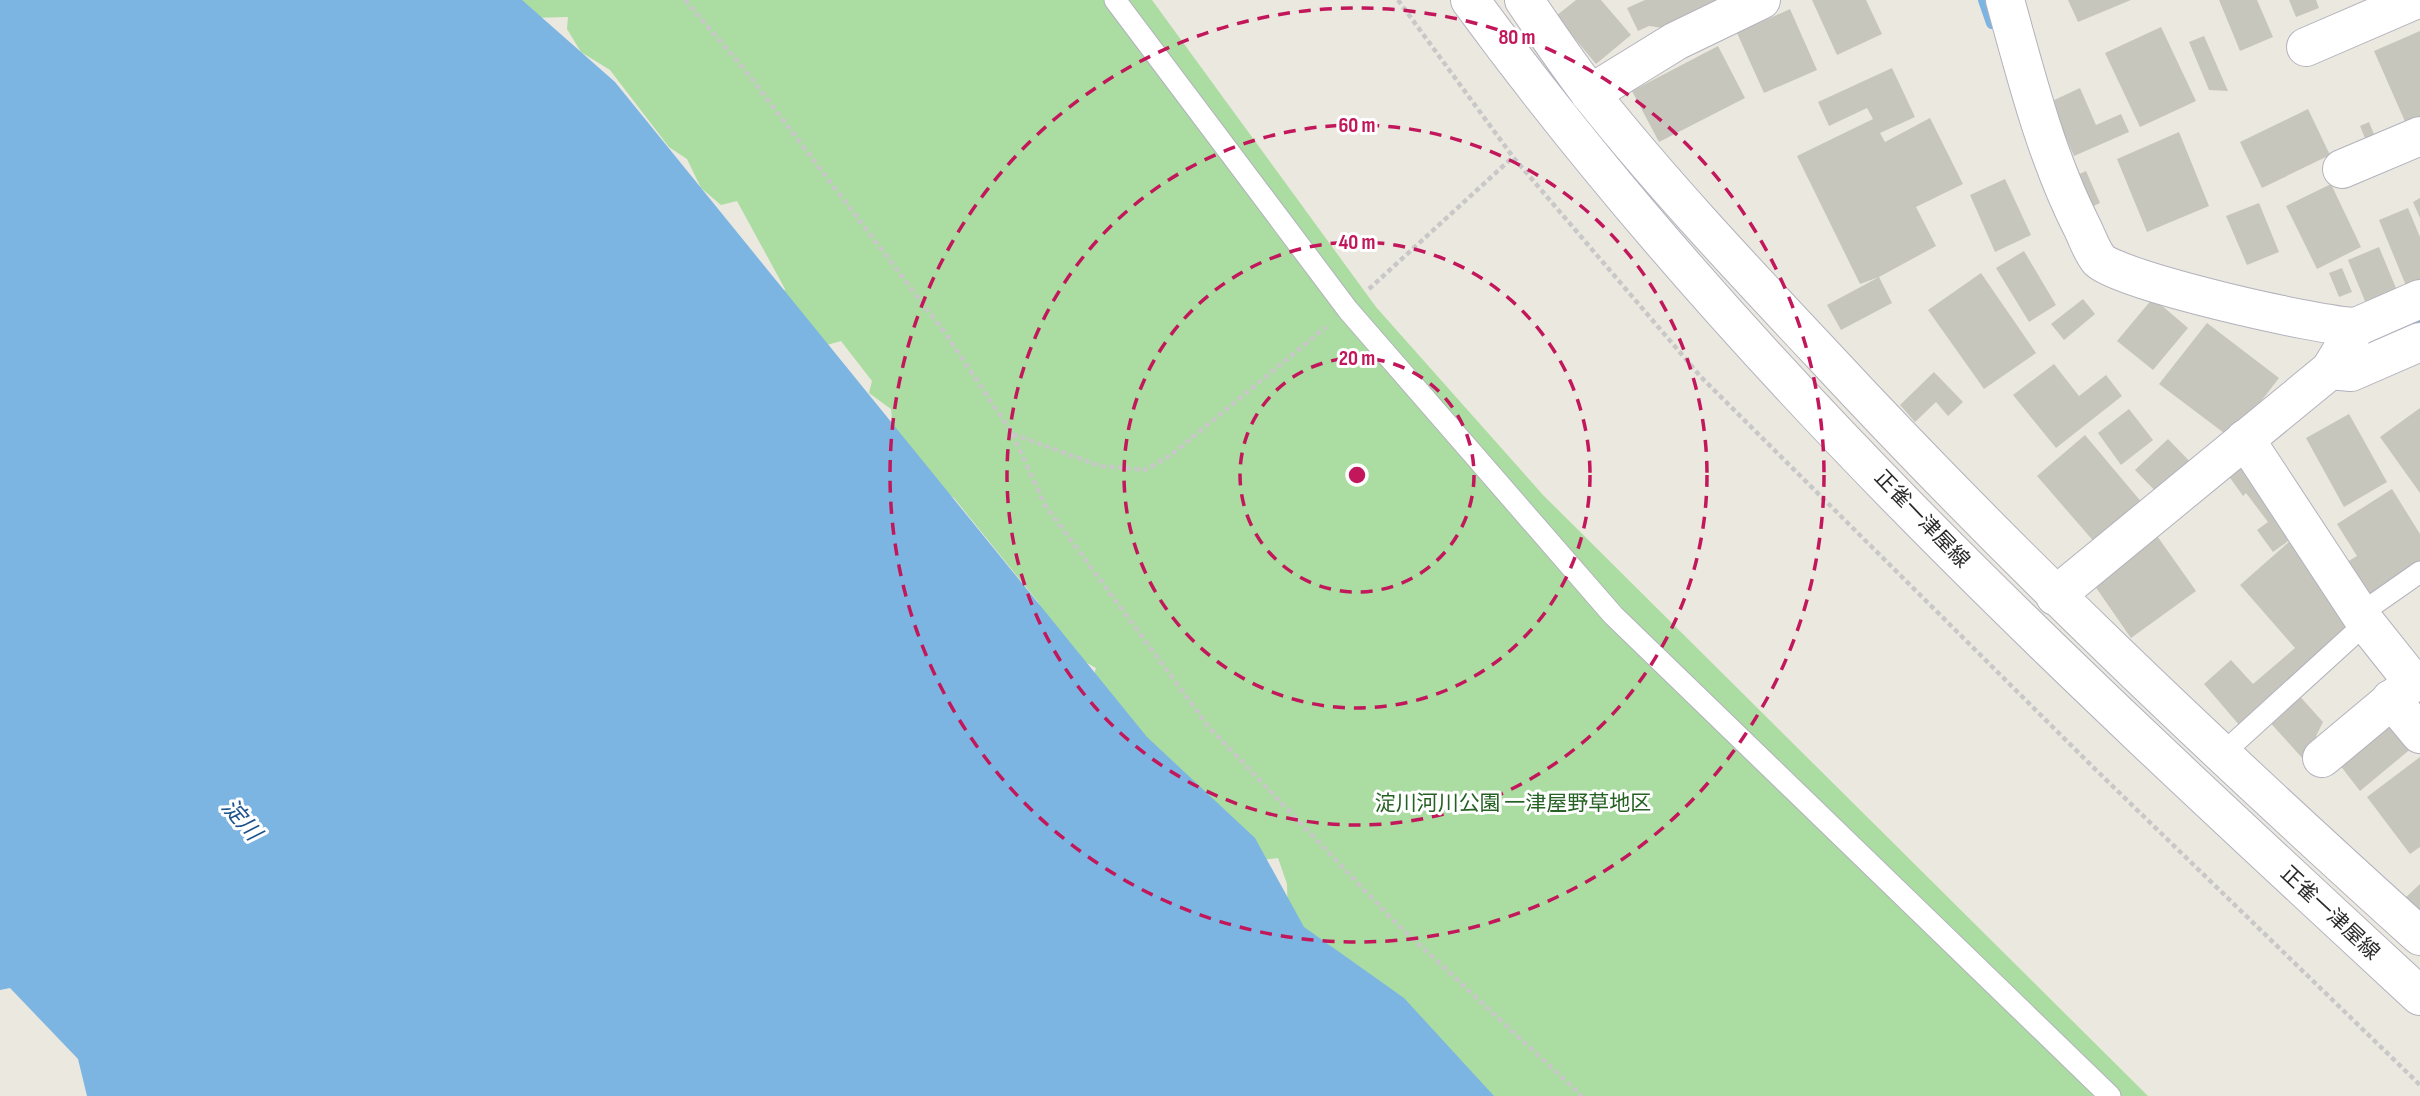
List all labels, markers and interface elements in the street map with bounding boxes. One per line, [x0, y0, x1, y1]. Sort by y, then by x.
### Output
text: 80 m [1498, 25, 1536, 50]
text: 60 m [1338, 113, 1376, 138]
text: 40 m [1339, 230, 1375, 255]
text: 20 m [1339, 346, 1375, 371]
centre of rings [1345, 463, 1369, 487]
street label: 正雀一津屋線 [1869, 465, 1975, 573]
park label: 淀川河川公園 一津屋野草地区 [1375, 791, 1651, 816]
water label: 淀川 [215, 793, 269, 849]
street label: 正雀一津屋線 [2275, 861, 2385, 965]

